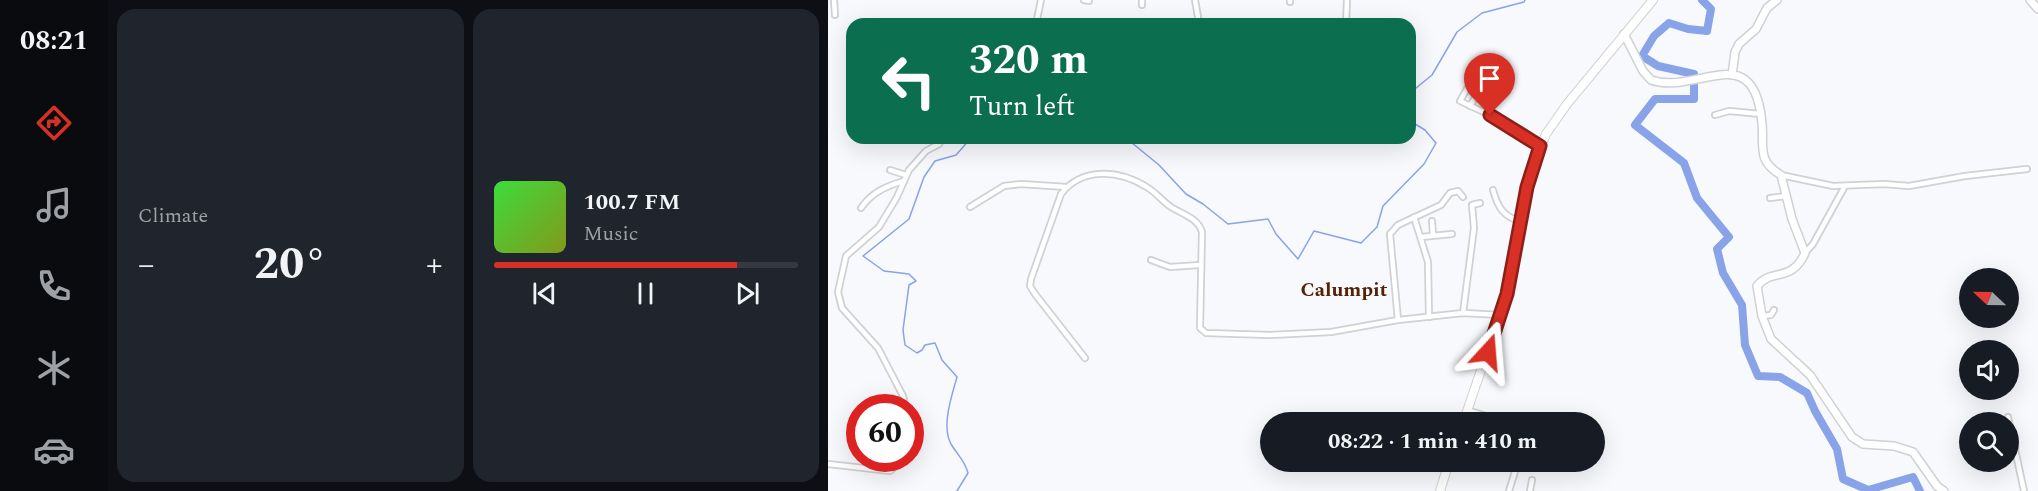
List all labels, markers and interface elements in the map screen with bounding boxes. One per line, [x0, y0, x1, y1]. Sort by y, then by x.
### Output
text: 08:21 [20, 20, 88, 62]
text: 320 m [969, 29, 1088, 92]
icon: left [870, 42, 948, 120]
pin [1464, 53, 1515, 115]
icon: arrive [1473, 62, 1506, 95]
text: Turn left [969, 86, 1075, 128]
icon: directions [33, 102, 75, 144]
icon: music [33, 184, 75, 226]
text: 100.7 FM [584, 186, 680, 219]
text: Climate [138, 201, 208, 231]
text: Music [584, 219, 638, 249]
text: 20° [254, 230, 327, 299]
text: − [138, 240, 155, 290]
text: + [426, 240, 443, 290]
icon: phone [33, 265, 75, 307]
north arrow [1959, 268, 2019, 328]
map controls [1959, 268, 2019, 472]
district label: Calumpit [1301, 275, 1388, 305]
icon: previous [528, 277, 561, 310]
icon: pause [629, 277, 662, 310]
icon: next [731, 277, 764, 310]
position arrow [1456, 320, 1520, 384]
button: sound [1959, 340, 2019, 400]
icon: climate [33, 347, 75, 389]
speed limit sign: 60 [846, 394, 924, 472]
button: search [1959, 412, 2019, 472]
text: 08:22 · 1 min · 410 m [1328, 425, 1537, 458]
icon: car [33, 429, 75, 471]

